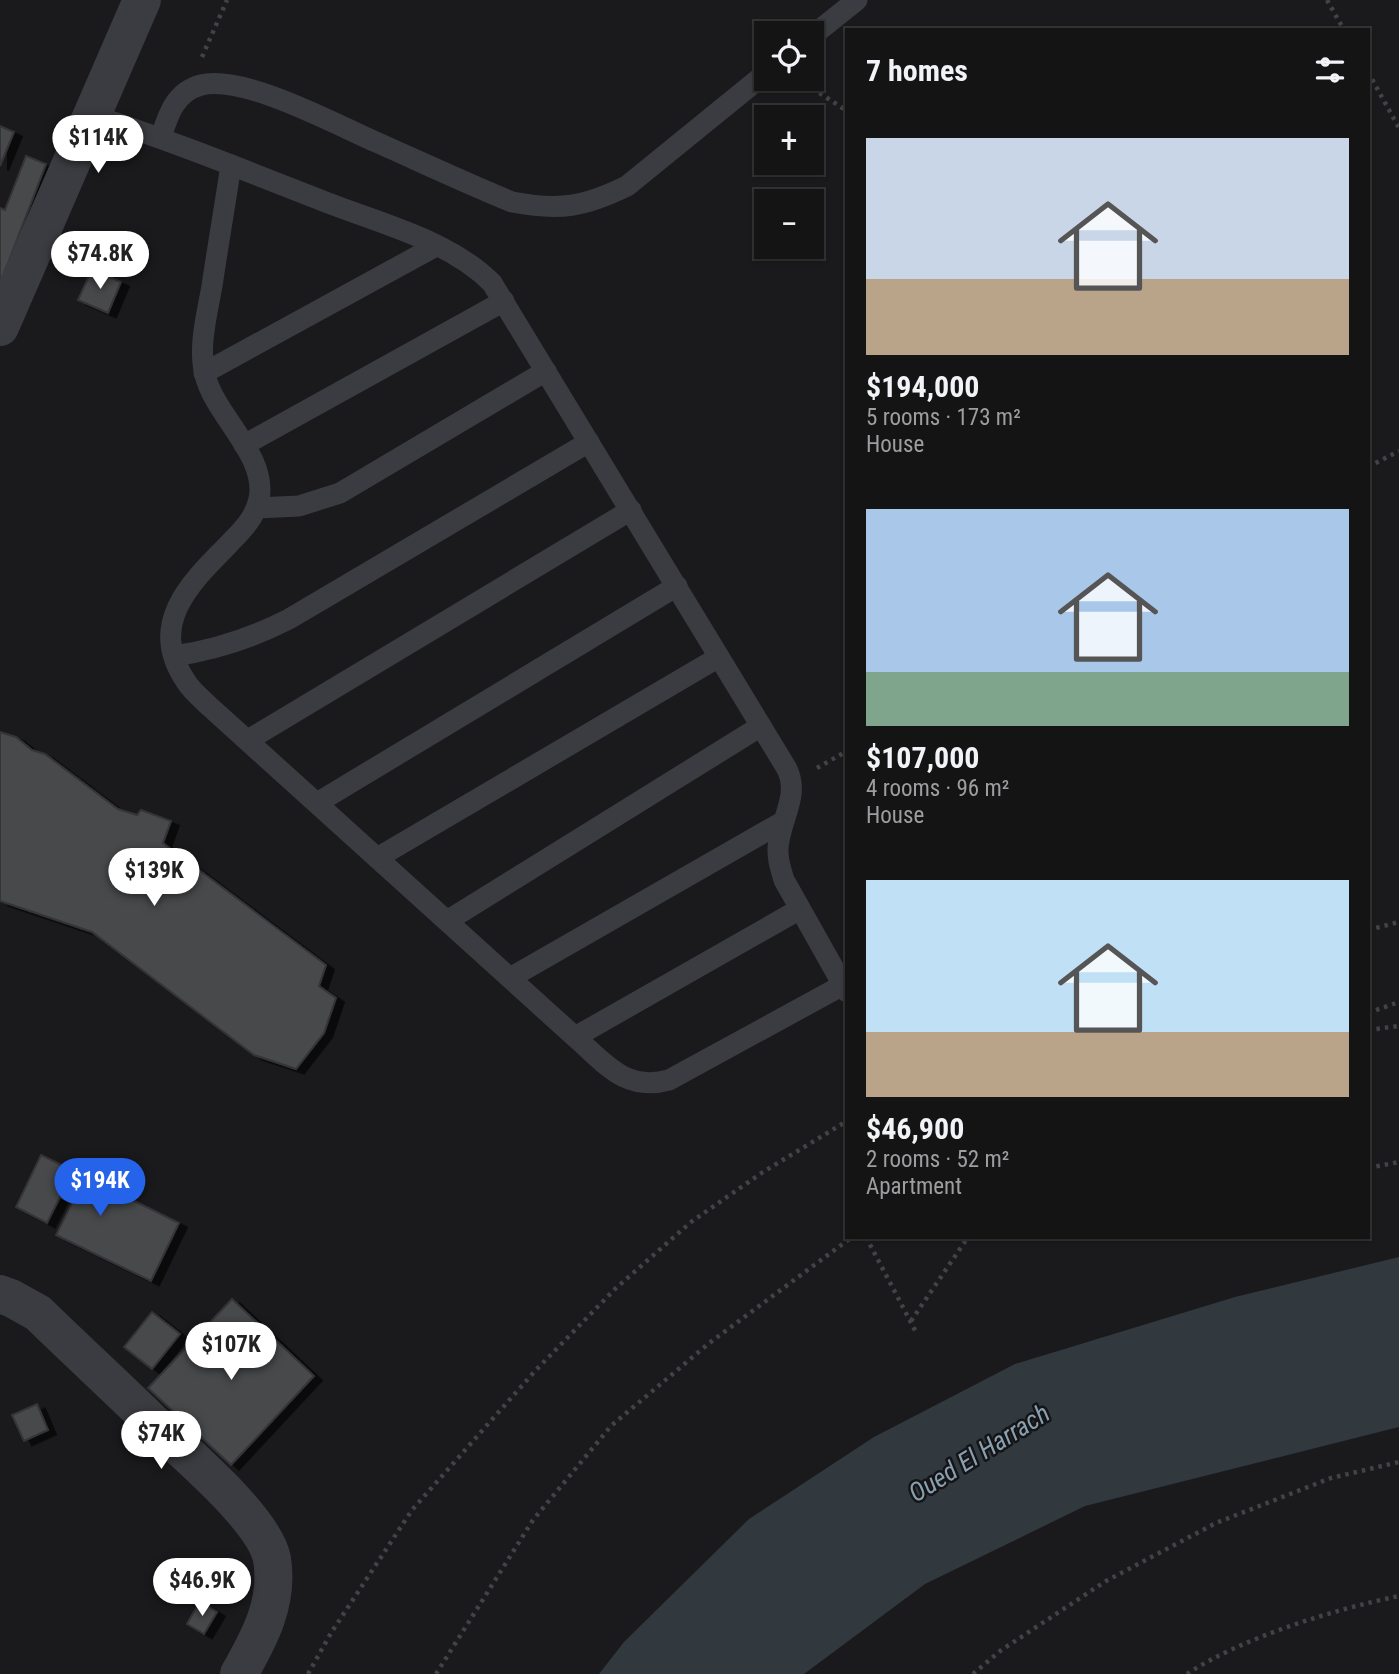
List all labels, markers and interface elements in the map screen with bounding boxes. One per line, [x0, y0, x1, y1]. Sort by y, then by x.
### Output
map controls [754, 21, 824, 259]
button: locate [754, 21, 824, 91]
icon: filters [1311, 51, 1349, 89]
text: 7 homes [866, 53, 968, 88]
button: + [754, 105, 824, 175]
pin: $114K [49, 116, 147, 175]
text: $114K [68, 124, 128, 151]
icon: home [1045, 183, 1171, 309]
button: − [754, 189, 824, 259]
pin: $74.8K [43, 232, 157, 291]
text: $74.8K [67, 240, 133, 267]
text: $194,000 [866, 369, 979, 404]
text: 5 rooms · 173 m² [866, 404, 1021, 431]
text: House [866, 431, 924, 458]
icon: home [1045, 554, 1171, 680]
text: $107,000 [866, 740, 979, 775]
text: 4 rooms · 96 m² [866, 775, 1009, 802]
text: House [866, 802, 924, 829]
pin: $139K [105, 848, 203, 908]
text: $139K [124, 857, 184, 884]
icon: home [1045, 925, 1171, 1051]
text: $46,900 [866, 1111, 964, 1146]
text: 2 rooms · 52 m² [866, 1146, 1009, 1173]
pin: $194K [51, 1158, 149, 1218]
text: $194K [70, 1167, 130, 1194]
text: Apartment [866, 1173, 962, 1200]
pin: $107K [182, 1322, 280, 1382]
text: $107K [201, 1331, 261, 1358]
water label: Oued El Harrach [903, 1398, 1055, 1508]
pin: $74K [120, 1412, 202, 1471]
text: $74K [137, 1420, 185, 1447]
pin: $46.9K [145, 1558, 259, 1618]
text: $46.9K [169, 1567, 235, 1594]

